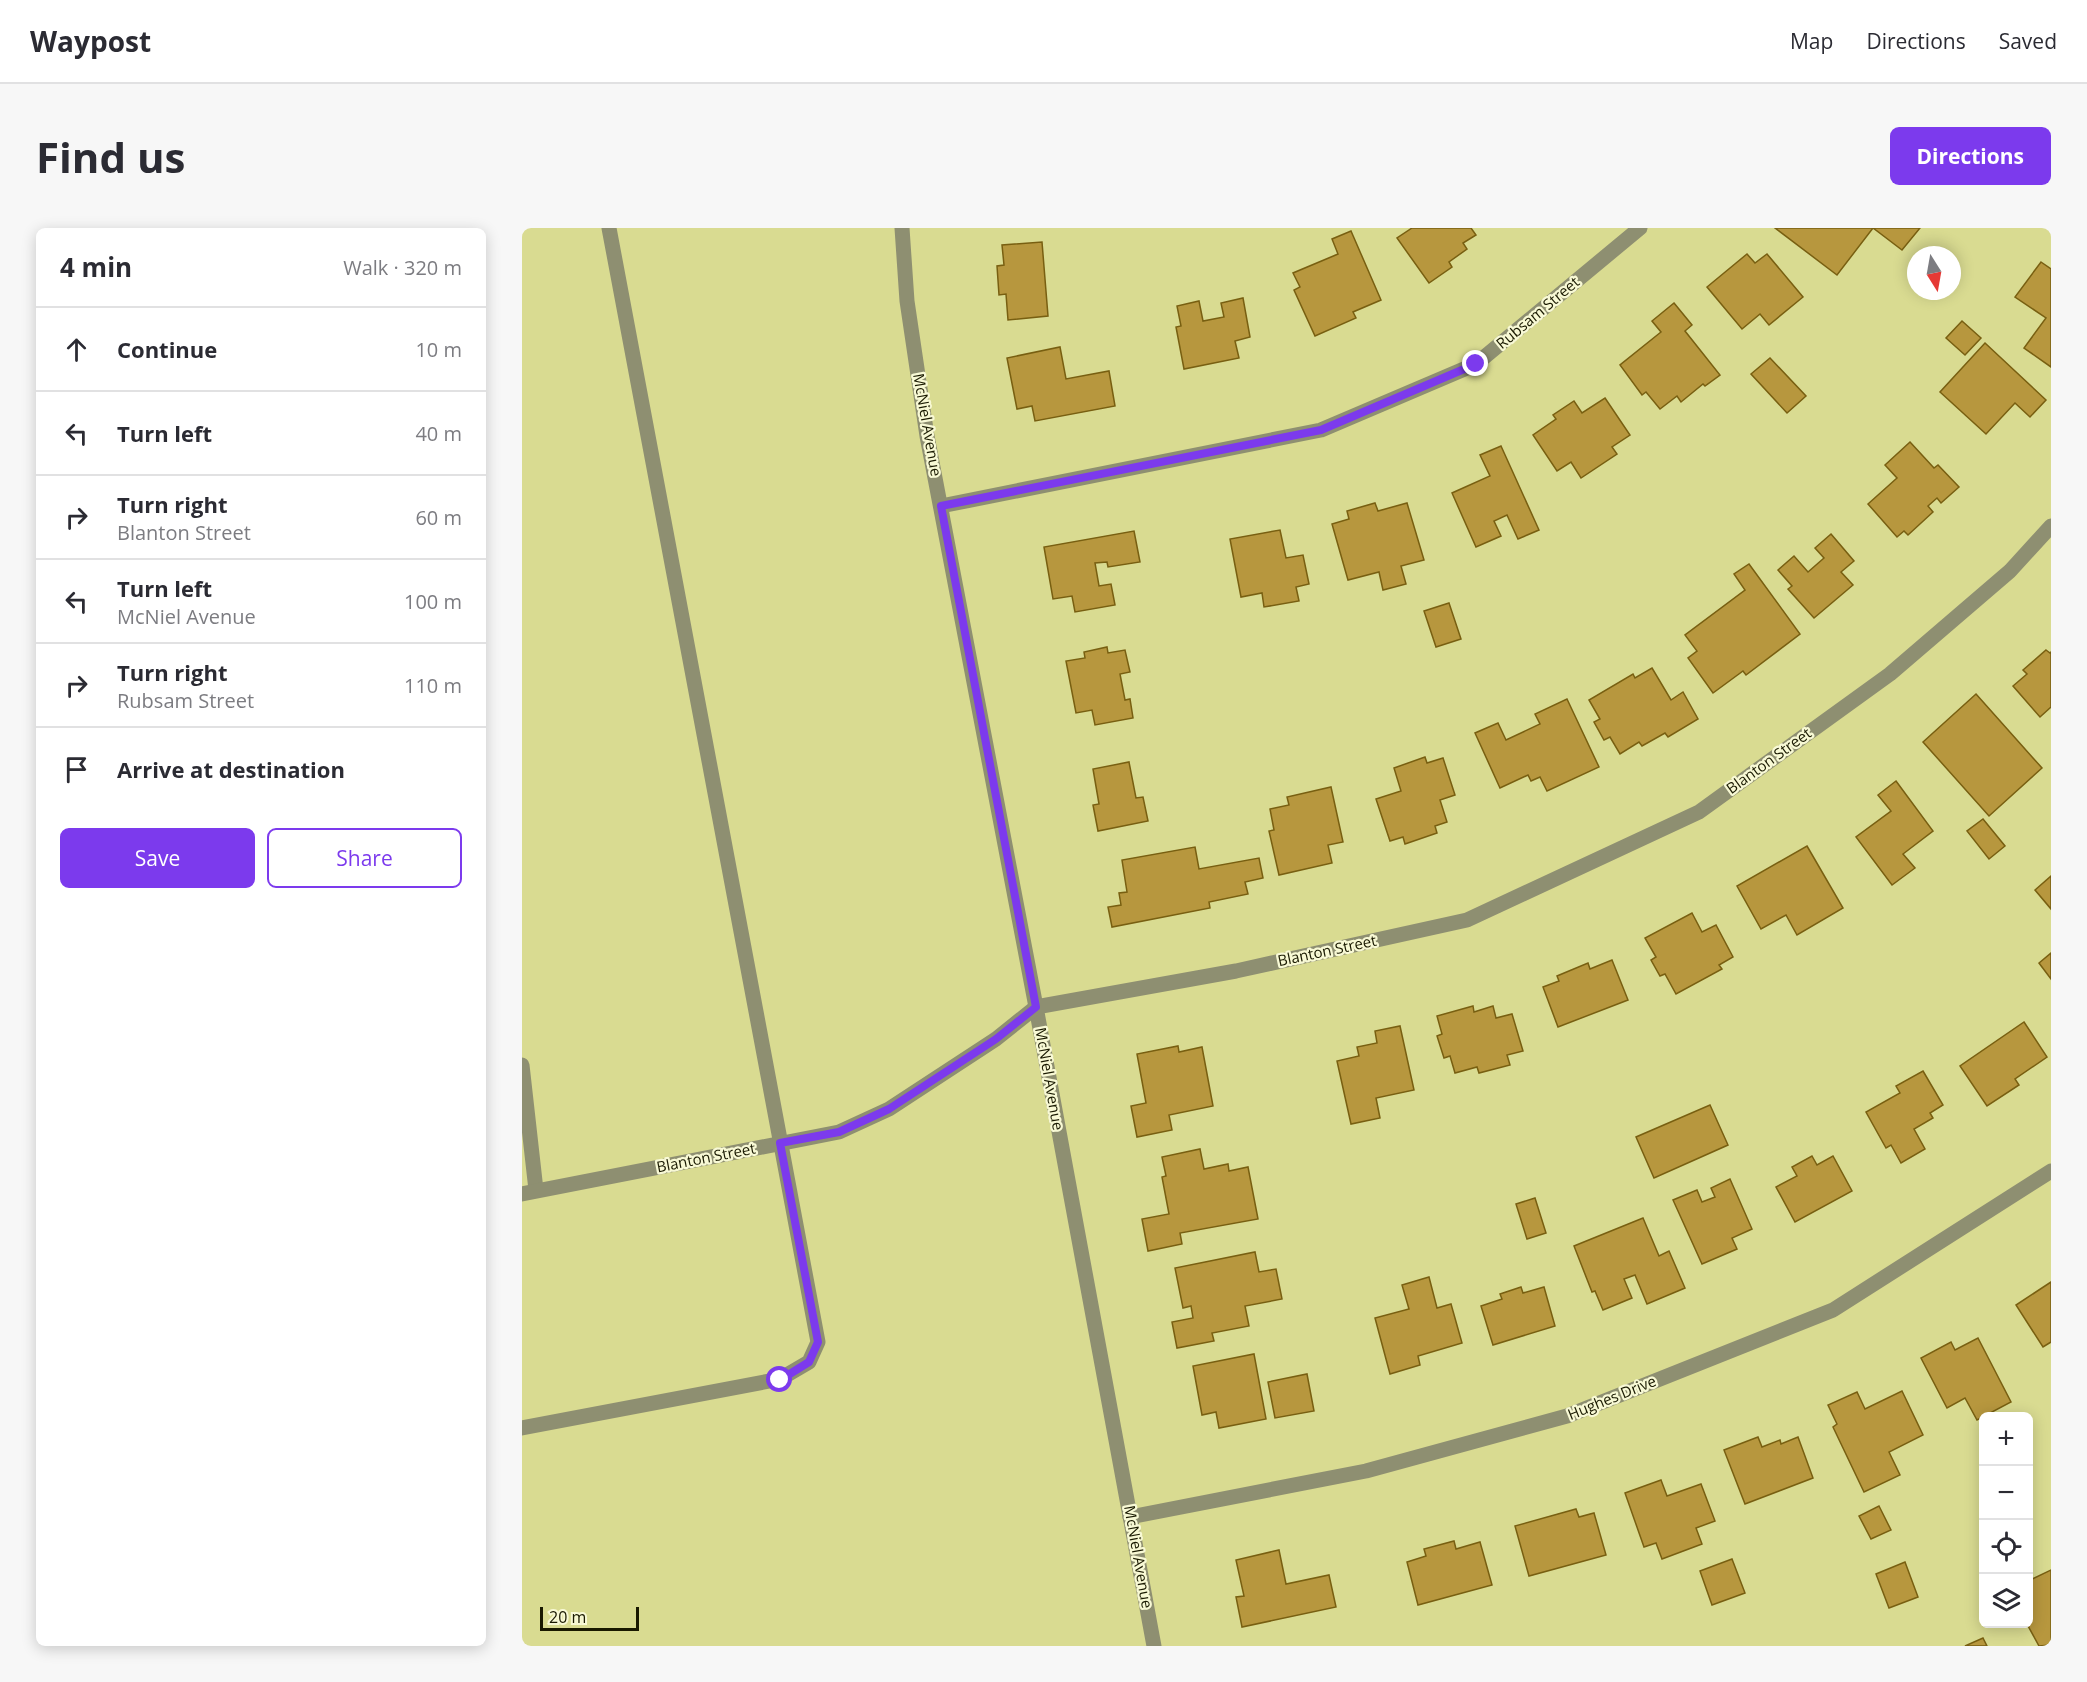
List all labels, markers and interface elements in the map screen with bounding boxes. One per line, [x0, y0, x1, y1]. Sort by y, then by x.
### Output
text: Waypost [30, 22, 151, 60]
text: Map [1790, 27, 1833, 55]
text: Directions [1866, 27, 1966, 55]
text: Saved [1999, 27, 2057, 55]
button: Directions [1890, 127, 2051, 185]
text: Find us [36, 128, 185, 185]
north arrow [1907, 246, 1961, 300]
text: 4 min [60, 249, 132, 285]
text: Walk · 320 m [343, 254, 462, 281]
street label: Rubsam Street [1492, 272, 1583, 353]
icon: ahead [60, 333, 93, 366]
text: Continue [117, 334, 217, 364]
text: 10 m [415, 336, 462, 363]
route end [1462, 350, 1488, 376]
street label: McNiel Avenue [909, 372, 947, 478]
icon: left [60, 417, 93, 450]
text: Turn left [117, 418, 212, 448]
text: 40 m [415, 420, 462, 447]
text: Turn right [117, 489, 228, 519]
icon: right [60, 501, 93, 534]
text: 60 m [415, 504, 462, 531]
text: Blanton Street [117, 519, 251, 546]
text: Turn left [117, 573, 212, 603]
icon: left [60, 585, 93, 618]
text: 100 m [404, 588, 462, 615]
text: McNiel Avenue [117, 603, 256, 630]
text: Turn right [117, 657, 228, 687]
icon: right [60, 669, 93, 702]
text: 110 m [404, 672, 462, 699]
text: Rubsam Street [117, 687, 254, 714]
street label: Blanton Street [1722, 723, 1815, 798]
icon: arrive [60, 753, 93, 786]
text: Arrive at destination [117, 754, 345, 784]
button: Save [60, 828, 255, 888]
button: Share [267, 828, 462, 888]
street label: Blanton Street [1276, 930, 1378, 970]
street label: McNiel Avenue [1031, 1026, 1069, 1132]
street label: Blanton Street [655, 1138, 757, 1176]
route start [766, 1366, 792, 1392]
street label: Hughes Drive [1564, 1370, 1659, 1424]
map controls [1979, 1412, 2033, 1628]
button: + [1979, 1412, 2033, 1466]
button: − [1979, 1466, 2033, 1520]
street label: McNiel Avenue [1120, 1504, 1158, 1610]
button: locate [1979, 1520, 2033, 1574]
button: layers [1979, 1574, 2033, 1628]
scale bar [540, 1604, 639, 1632]
text: 20 m [549, 1606, 586, 1628]

